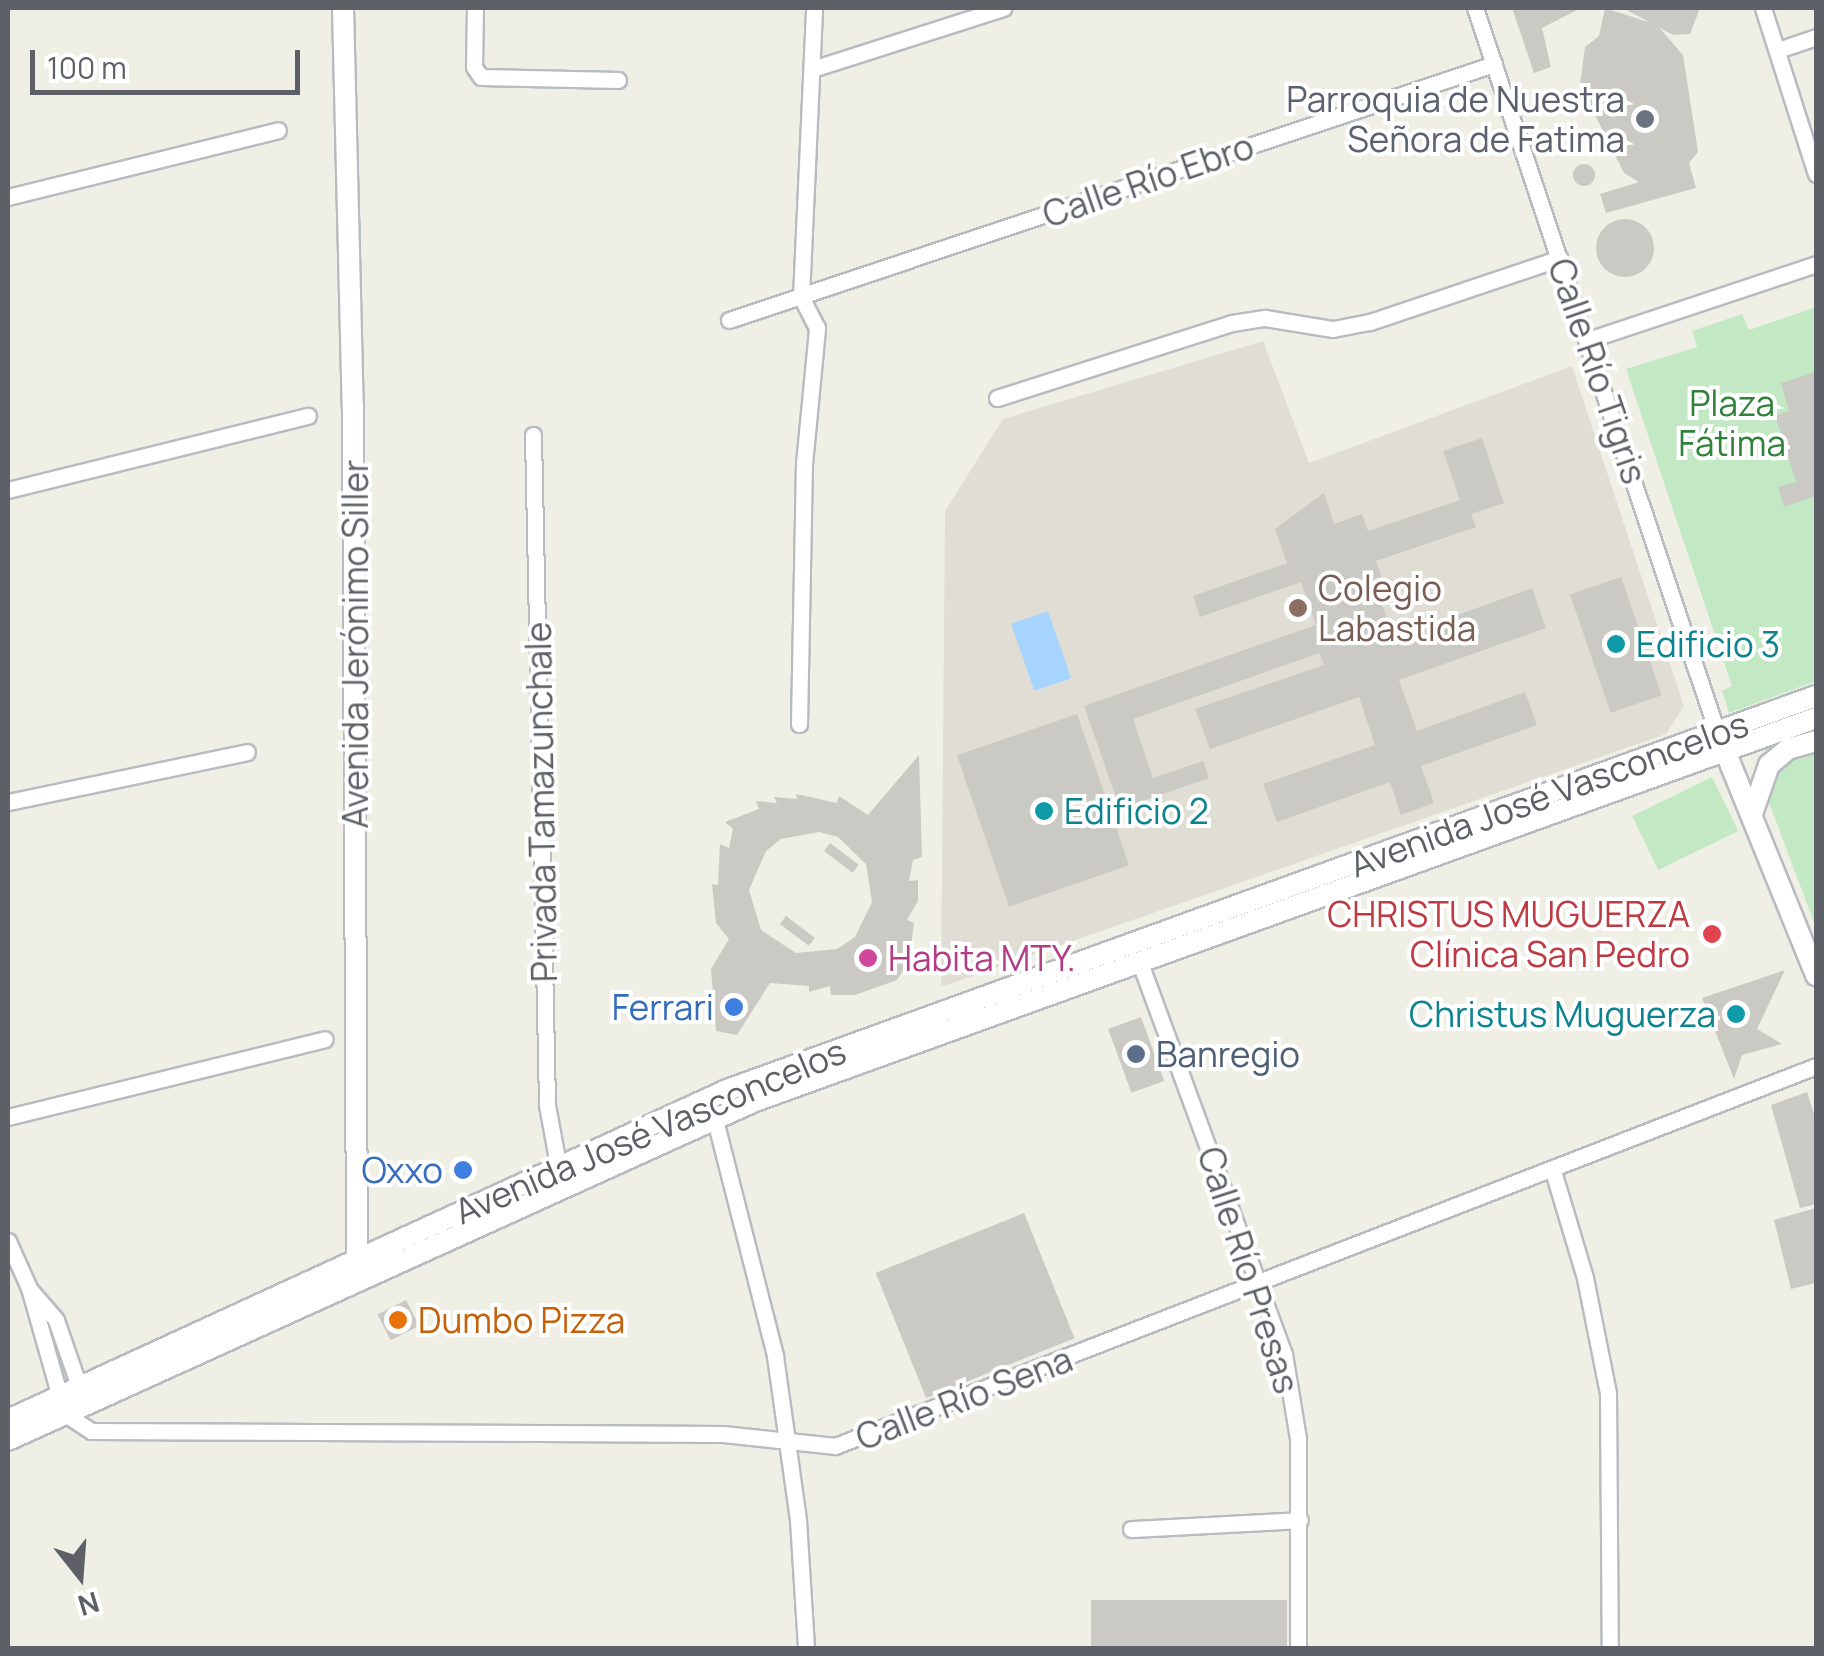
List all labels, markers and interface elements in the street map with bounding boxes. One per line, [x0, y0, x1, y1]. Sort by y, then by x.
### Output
scale bar [35, 30, 305, 92]
text: 100 m [47, 47, 127, 88]
place label: Parroquia de Nuestra Señora de Fatima [1286, 78, 1625, 160]
marker: Parroquia de Nuestra Señora de Fatima [1634, 108, 1656, 130]
street label: Calle Río Ebro [1037, 124, 1259, 236]
street label: Calle Río Tigris [1540, 253, 1656, 489]
park label: Plaza Fátima [1678, 382, 1786, 464]
street label: Avenida Jerónimo Siller [334, 460, 376, 828]
place label: Colegio Labastida [1318, 567, 1476, 649]
marker: Colegio Labastida [1287, 597, 1309, 619]
street label: Privada Tamazunchale [517, 621, 565, 983]
place label: Edificio 3 [1636, 623, 1780, 665]
marker: Edificio 3 [1605, 633, 1627, 655]
street label: Avenida José Vasconcelos [1344, 702, 1754, 886]
place label: Edificio 2 [1064, 790, 1209, 832]
marker: Edificio 2 [1033, 800, 1055, 822]
place label: CHRISTUS MUGUERZA Clínica San Pedro [1327, 893, 1690, 975]
marker: CHRISTUS MUGUERZA Clínica San Pedro [1699, 921, 1725, 947]
place label: Habita MTY. [888, 937, 1076, 979]
marker: Habita MTY. [857, 947, 879, 969]
place label: Ferrari [612, 986, 714, 1028]
place label: Christus Muguerza [1409, 993, 1716, 1035]
marker: Ferrari [723, 996, 745, 1018]
marker: Christus Muguerza [1725, 1003, 1747, 1025]
street label: Avenida José Vasconcelos [448, 1030, 852, 1232]
place label: Banregio [1156, 1033, 1300, 1075]
marker: Banregio [1125, 1043, 1147, 1065]
street label: Calle Río Presas [1189, 1142, 1309, 1398]
place label: Oxxo [361, 1149, 443, 1191]
marker: Oxxo [452, 1159, 474, 1181]
place label: Dumbo Pizza [418, 1299, 625, 1341]
marker: Dumbo Pizza [387, 1309, 409, 1331]
street label: Calle Río Sena [850, 1338, 1078, 1458]
north arrow [30, 1526, 130, 1626]
text: N [74, 1584, 104, 1626]

